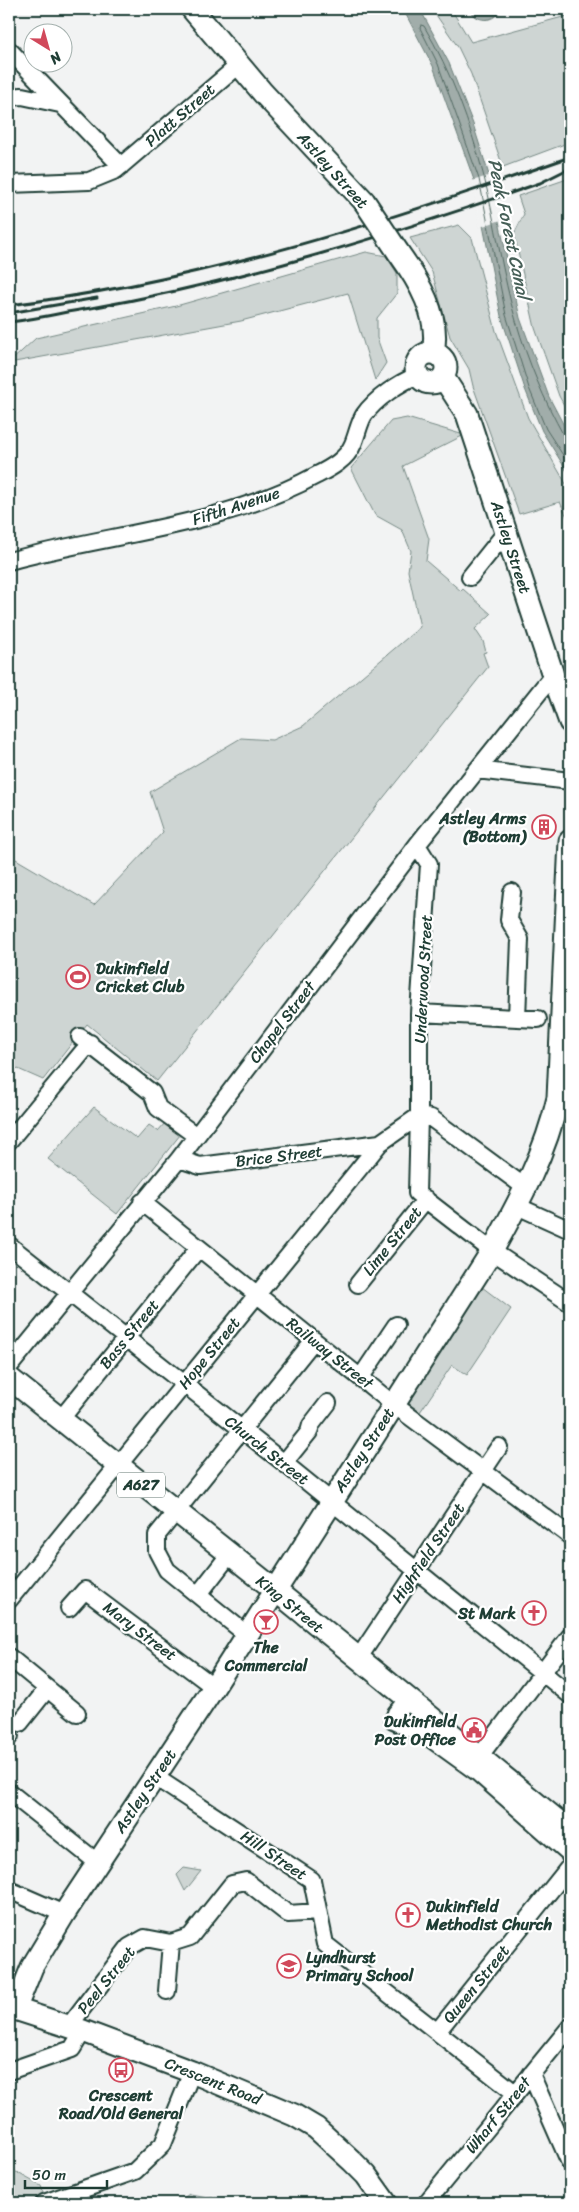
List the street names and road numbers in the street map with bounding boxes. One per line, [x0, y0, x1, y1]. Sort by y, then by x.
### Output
street label: Platt Street [138, 76, 222, 154]
street label: Astley Street [289, 124, 376, 216]
street label: Fifth Avenue [188, 478, 284, 534]
street label: Astley Street [482, 496, 540, 597]
street label: Underwood Street [405, 914, 441, 1044]
street label: Chapel Street [241, 974, 323, 1070]
street label: Brice Street [234, 1136, 324, 1176]
street label: Lime Street [355, 1200, 429, 1282]
street label: Bass Street [91, 1292, 167, 1376]
street label: Railway Street [280, 1309, 381, 1397]
street label: Hope Street [170, 1310, 248, 1396]
street label: Astley Street [325, 1402, 402, 1499]
street label: Church Street [218, 1407, 316, 1493]
road number: A627 [117, 1472, 165, 1498]
street label: Highfield Street [383, 1497, 473, 1609]
street label: King Street [249, 1567, 331, 1641]
street label: Mary Street [97, 1593, 183, 1669]
street label: Astley Street [105, 1743, 184, 1840]
street label: Hill Street [235, 1822, 313, 1888]
street label: Queen Street [435, 1938, 517, 2030]
street label: Peel Street [69, 1939, 143, 2021]
street label: Crescent Road [160, 2048, 267, 2114]
street label: Wharf Street [457, 2069, 539, 2160]

